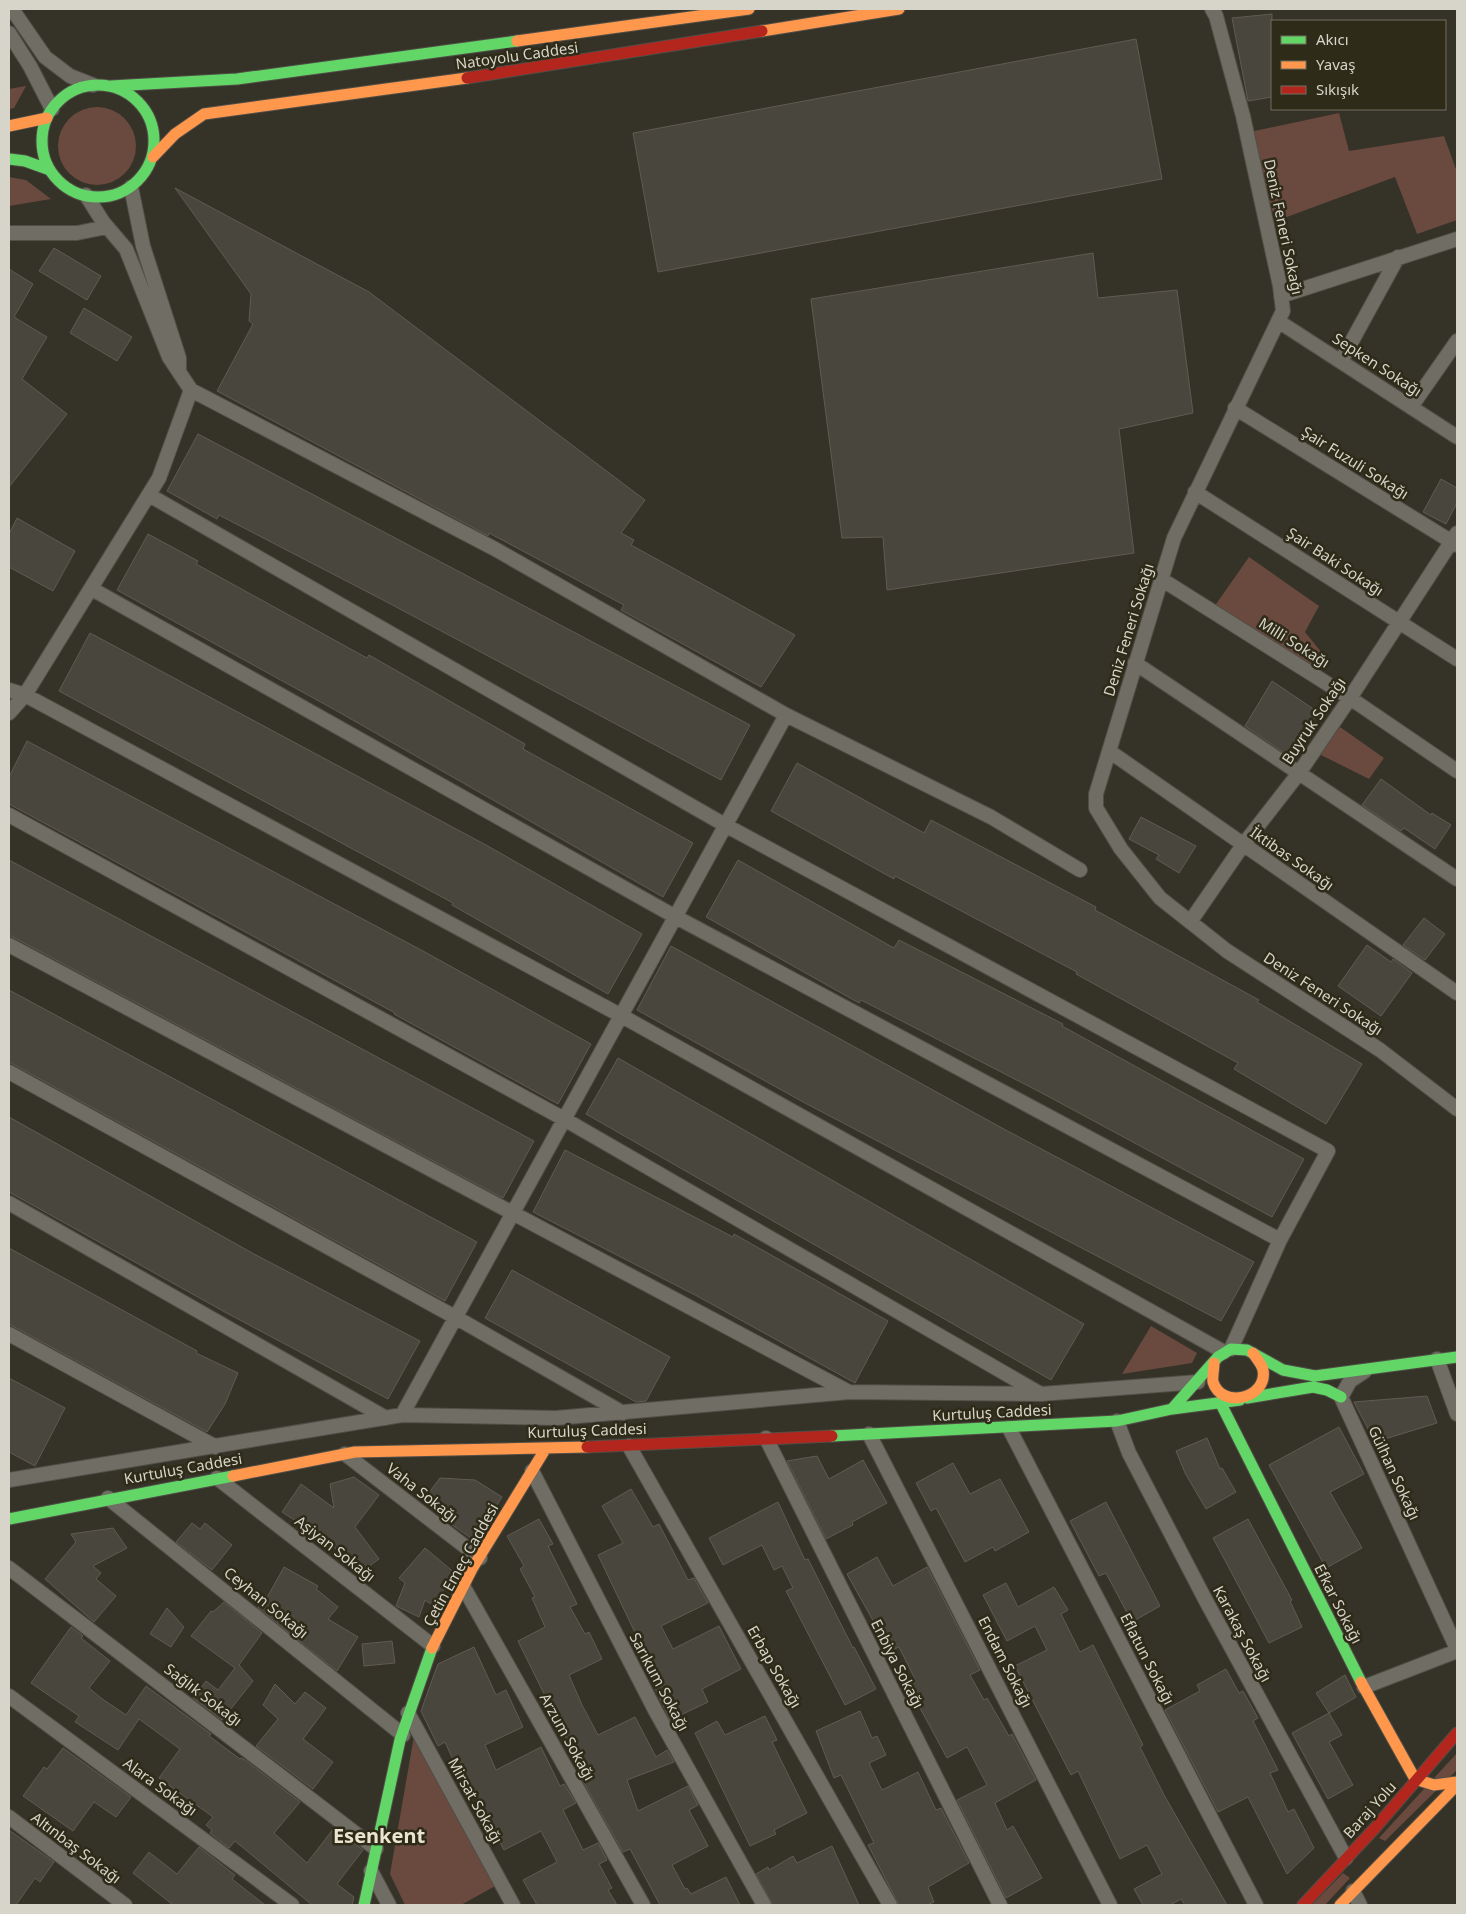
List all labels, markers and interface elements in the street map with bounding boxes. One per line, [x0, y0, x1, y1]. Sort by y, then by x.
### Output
legend [1271, 20, 1446, 110]
text: Akıcı [1316, 29, 1349, 49]
street label: Natoyolu Caddesi [454, 37, 579, 74]
text: Yavaş [1316, 54, 1355, 74]
text: Sıkışık [1316, 79, 1359, 99]
street label: Deniz Feneri Sokağı [1260, 157, 1308, 297]
street label: Sepken Sokağı [1329, 328, 1426, 400]
street label: Şair Fuzuli Sokağı [1298, 421, 1413, 503]
street label: Şair Baki Sokağı [1283, 522, 1388, 600]
street label: Deniz Feneri Sokağı [1098, 561, 1158, 699]
street label: Milli Sokağı [1255, 613, 1334, 672]
street label: Buyruk Sokağı [1277, 673, 1350, 768]
street label: İktibas Sokağı [1247, 822, 1338, 894]
street label: Deniz Feneri Sokağı [1260, 947, 1387, 1039]
street label: Kurtuluş Caddesi [932, 1399, 1052, 1425]
street label: Kurtuluş Caddesi [527, 1418, 647, 1442]
street label: Gülhan Sokağı [1364, 1422, 1425, 1523]
street label: Kurtuluş Caddesi [122, 1448, 243, 1488]
street label: Vaha Sokağı [383, 1458, 462, 1526]
street label: Çetin Emeç Caddesi [418, 1499, 502, 1630]
street label: Aşiyan Sokağı [291, 1511, 380, 1586]
street label: Efkar Sokağı [1310, 1560, 1368, 1647]
street label: Ceyhan Sokağı [220, 1562, 313, 1642]
street label: Karakaş Sokağı [1209, 1582, 1277, 1685]
street label: Eflatun Sokağı [1116, 1609, 1180, 1708]
street label: Endam Sokağı [974, 1612, 1038, 1711]
street label: Enbiya Sokağı [867, 1616, 929, 1712]
street label: Erbap Sokağı [743, 1622, 807, 1711]
street label: Sarıkum Sokağı [626, 1629, 694, 1734]
street label: Sağlık Sokağı [161, 1658, 247, 1730]
street label: Arzum Sokağı [536, 1689, 600, 1784]
street label: Alara Sokağı [120, 1753, 202, 1820]
street label: Mirsat Sokağı [444, 1754, 508, 1847]
street label: Baraj Yolu [1338, 1777, 1400, 1842]
street label: Altınbaş Sokağı [28, 1807, 126, 1888]
district label: Esenkent [333, 1822, 425, 1849]

